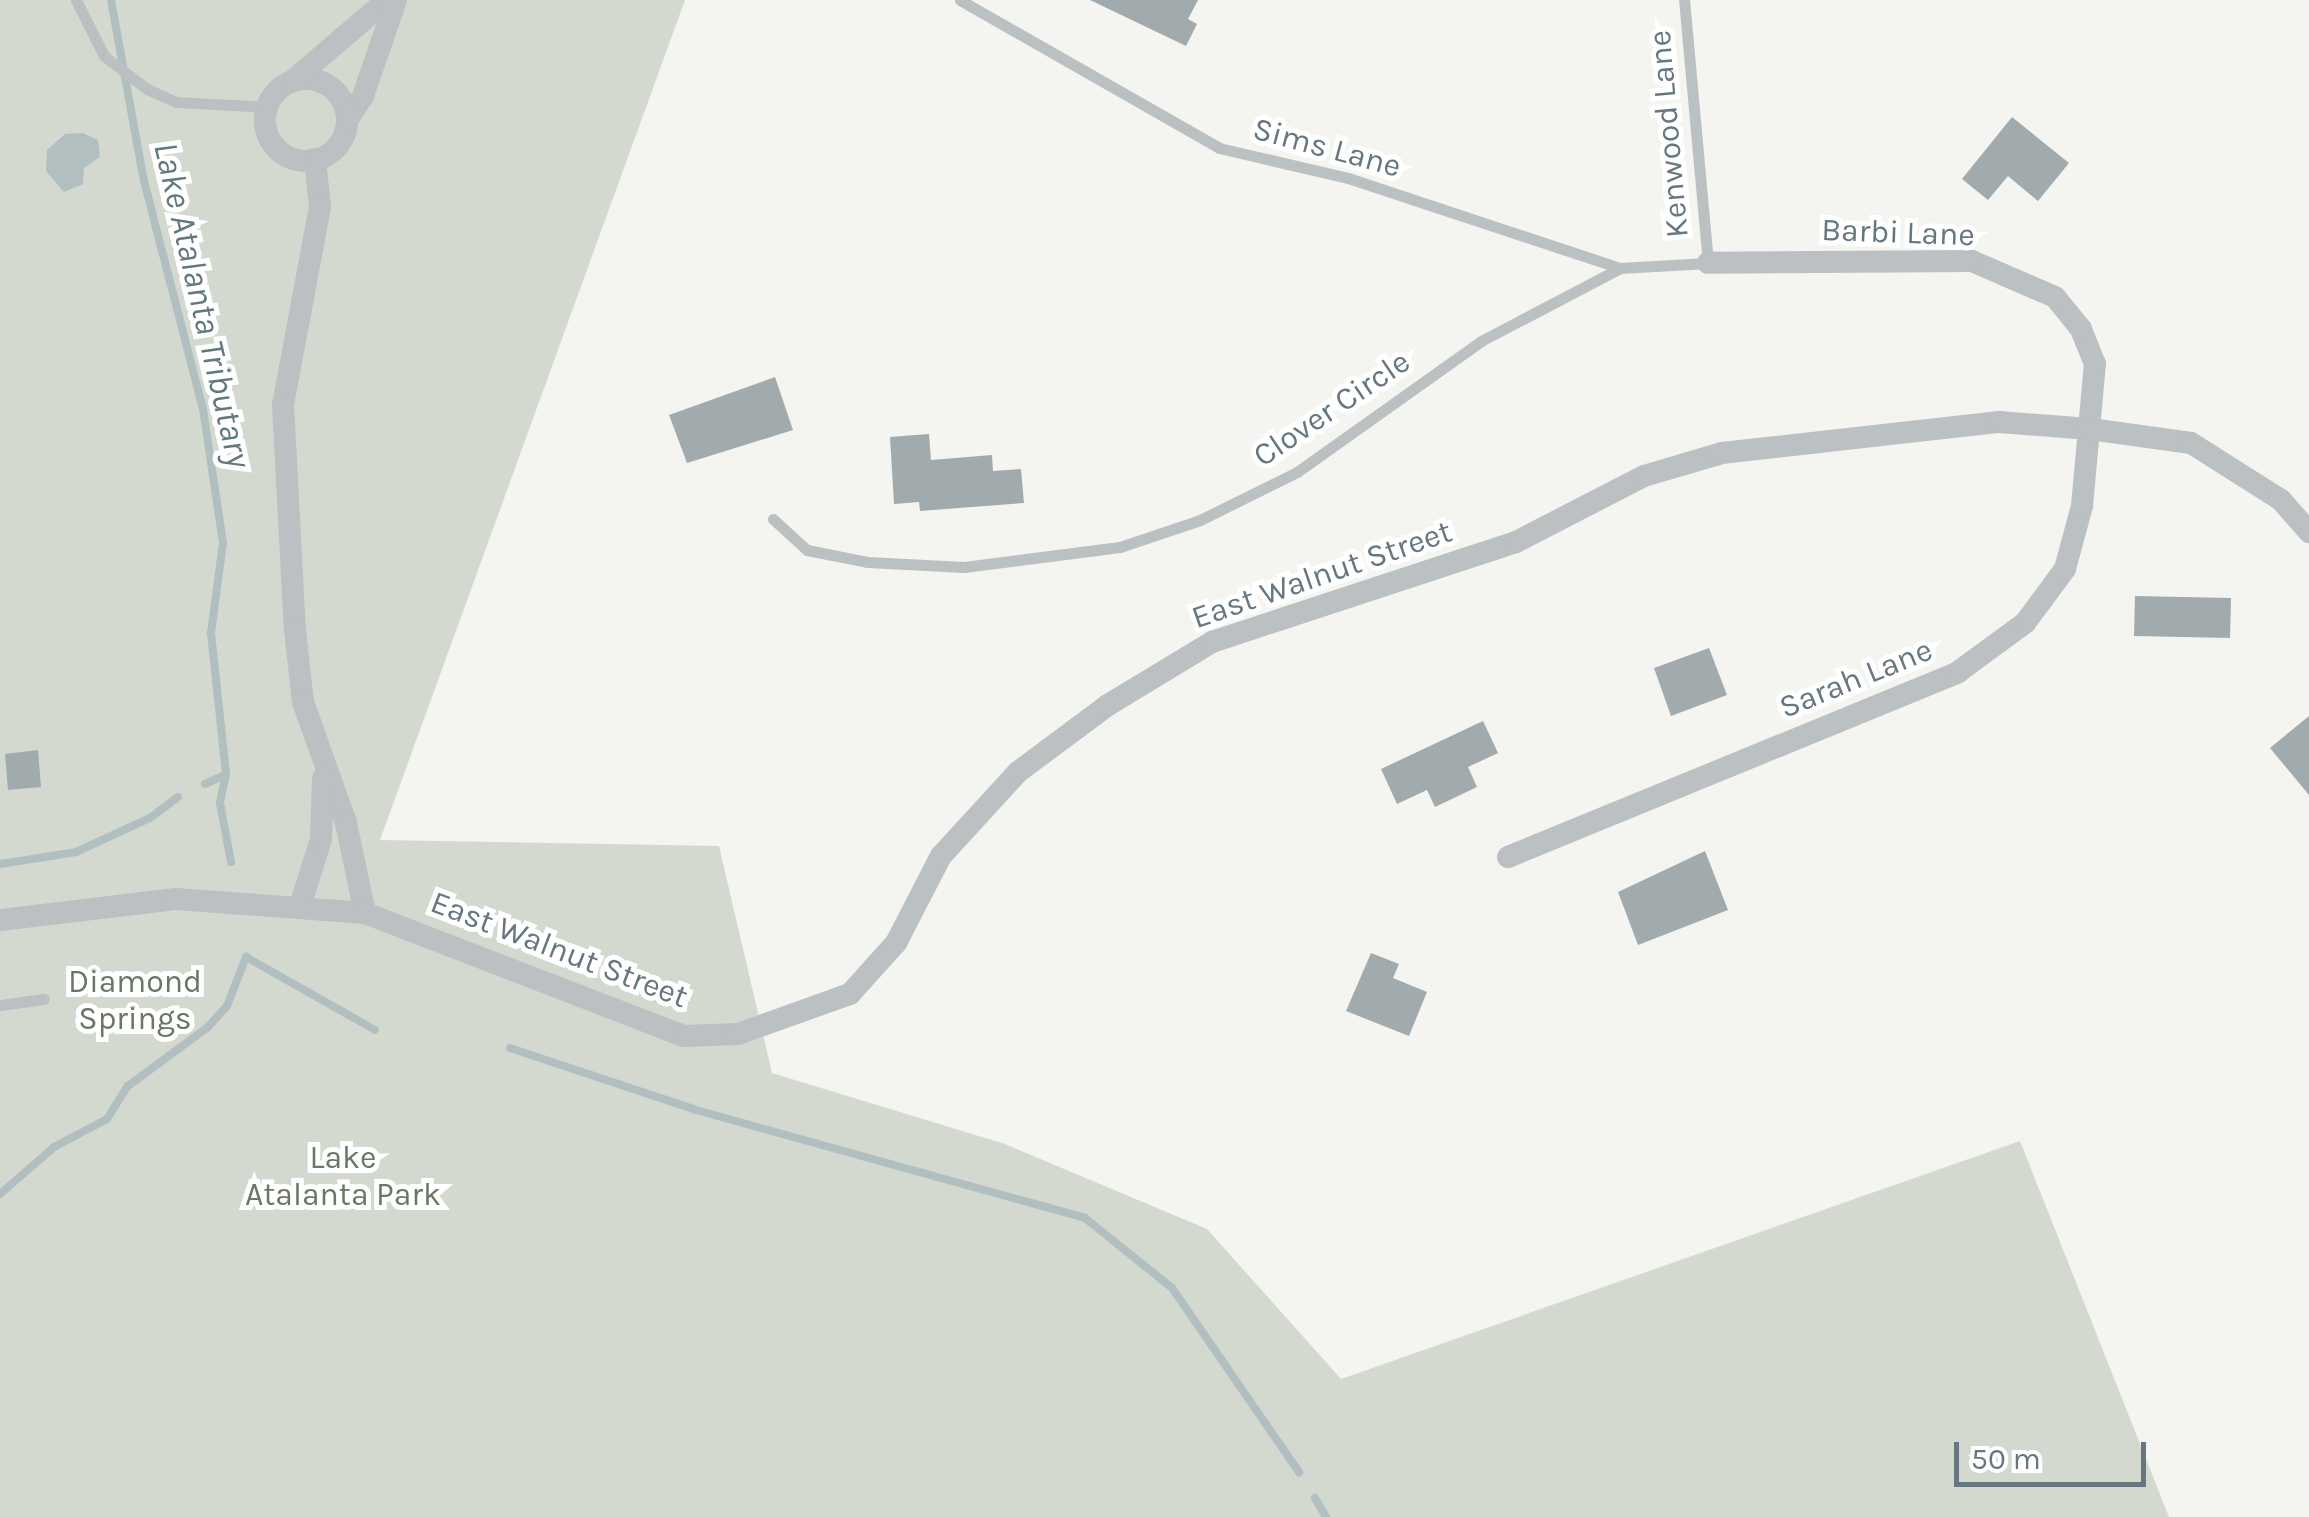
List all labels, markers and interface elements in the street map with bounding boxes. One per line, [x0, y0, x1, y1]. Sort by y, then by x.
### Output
street label: Kenwood Lane [1641, 29, 1697, 239]
street label: Sims Lane [1249, 110, 1405, 186]
water label: Lake Atalanta Tributary [144, 138, 260, 472]
street label: Barbi Lane [1821, 211, 1975, 255]
street label: Clover Circle [1246, 343, 1418, 475]
street label: East Walnut Street [1187, 513, 1457, 637]
street label: Sarah Lane [1774, 631, 1938, 727]
street label: East Walnut Street [425, 883, 693, 1017]
park label: Diamond Springs [68, 964, 202, 1039]
park label: Lake Atalanta Park [245, 1140, 441, 1215]
scale bar [1959, 1422, 2152, 1484]
text: 50 m [1971, 1441, 2041, 1477]

